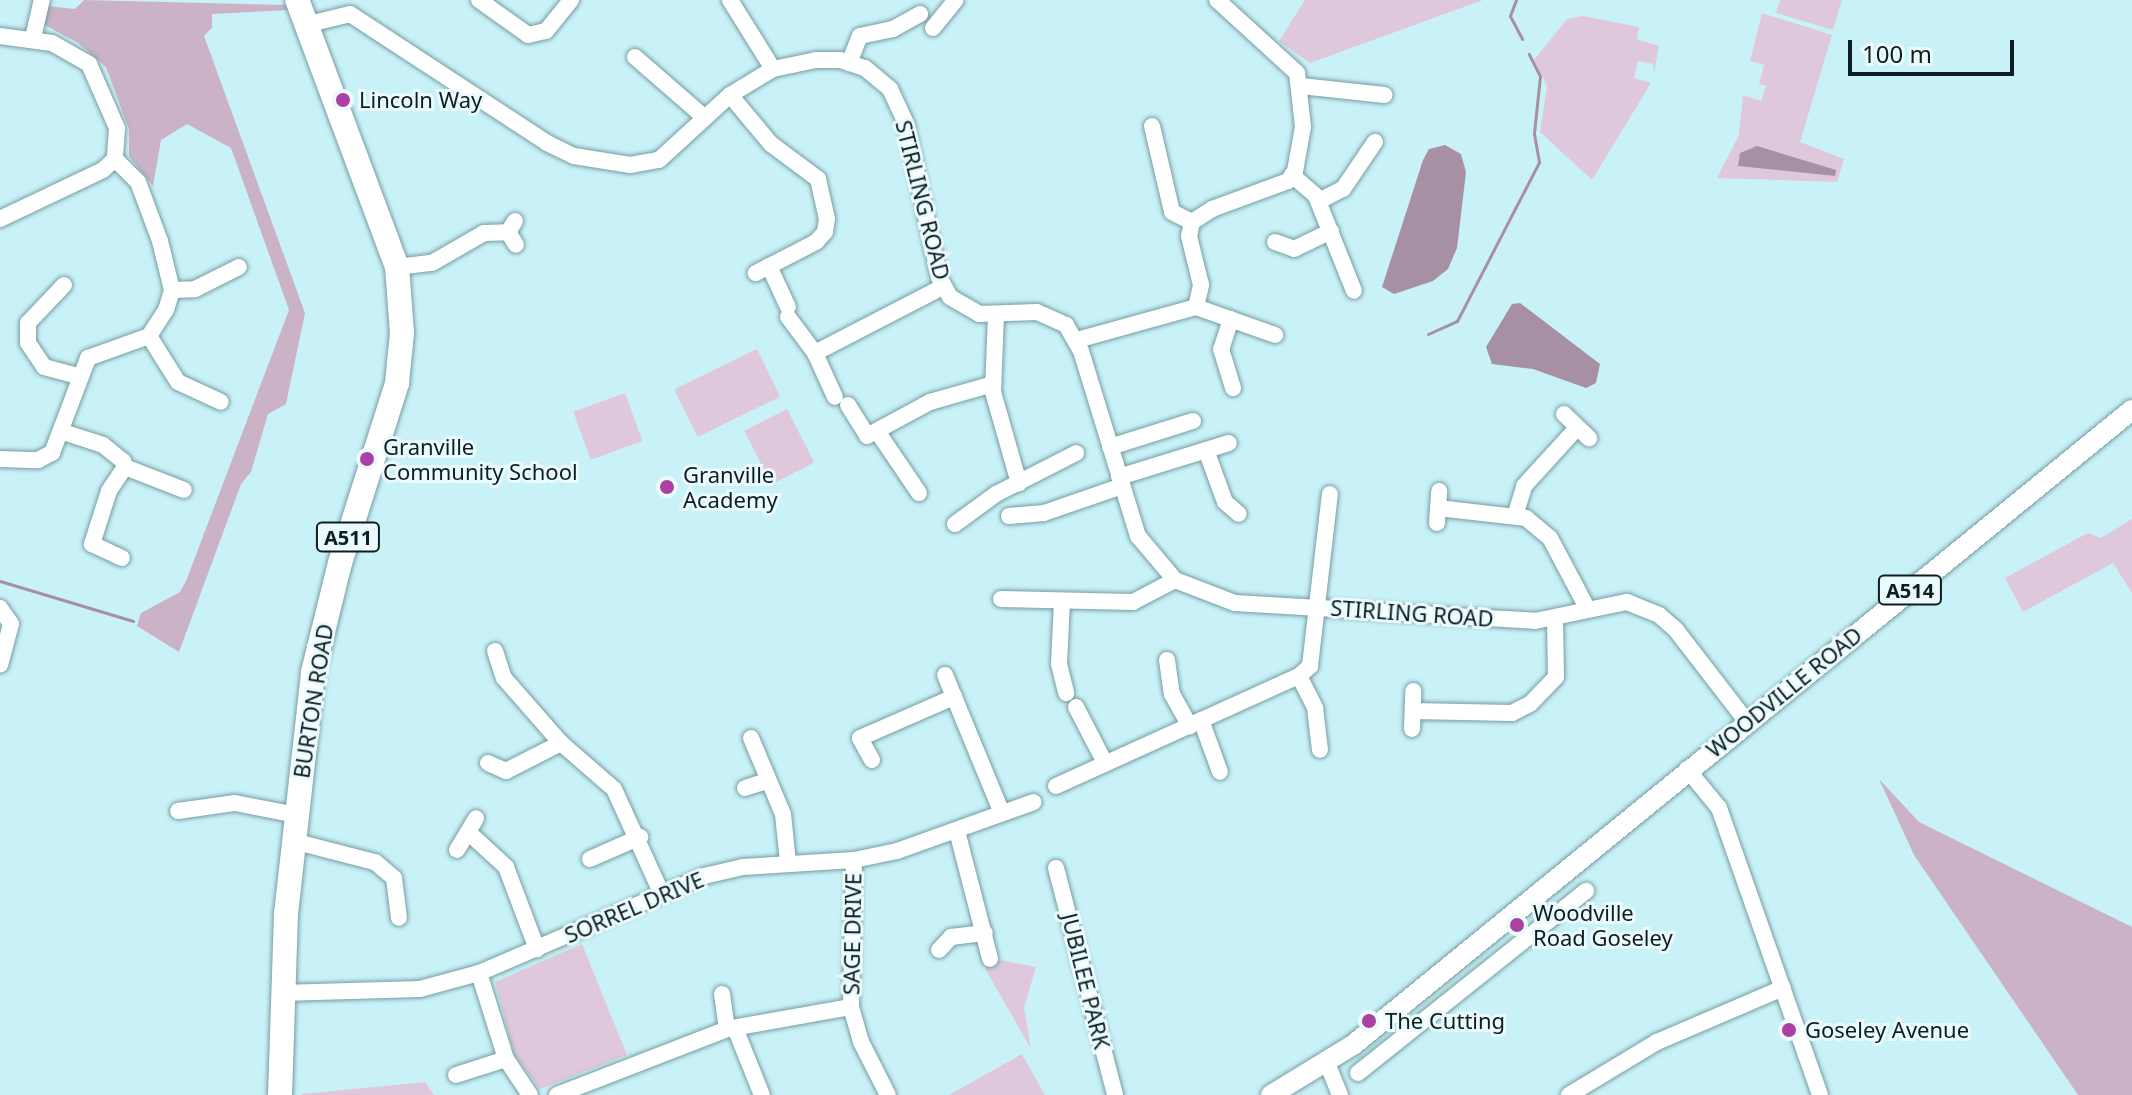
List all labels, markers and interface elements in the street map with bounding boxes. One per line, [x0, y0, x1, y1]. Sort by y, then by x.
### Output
scale bar [1852, 24, 2018, 74]
text: 100 m [1862, 37, 1932, 70]
place label: Lincoln Way [359, 87, 482, 113]
marker: Lincoln Way [334, 91, 352, 109]
street label: STIRLING ROAD [890, 118, 956, 282]
place label: Granville Community School [383, 433, 578, 484]
marker: Granville Community School [358, 450, 376, 468]
place label: Granville Academy [683, 461, 778, 512]
marker: Granville Academy [658, 478, 676, 496]
road number: A511 [314, 521, 382, 553]
road number: A514 [1876, 574, 1944, 606]
street label: STIRLING ROAD [1330, 594, 1494, 632]
street label: WOODVILLE ROAD [1701, 621, 1867, 763]
street label: BURTON ROAD [288, 622, 338, 780]
street label: SORREL DRIVE [560, 866, 708, 948]
street label: SAGE DRIVE [838, 873, 866, 995]
place label: Woodville Road Goseley [1533, 899, 1673, 950]
street label: JUBILEE PARK [1056, 910, 1116, 1052]
marker: Woodville Road Goseley [1508, 916, 1526, 934]
place label: The Cutting [1385, 1008, 1505, 1034]
marker: The Cutting [1360, 1012, 1378, 1030]
place label: Goseley Avenue [1805, 1017, 1969, 1043]
marker: Goseley Avenue [1780, 1021, 1798, 1039]

